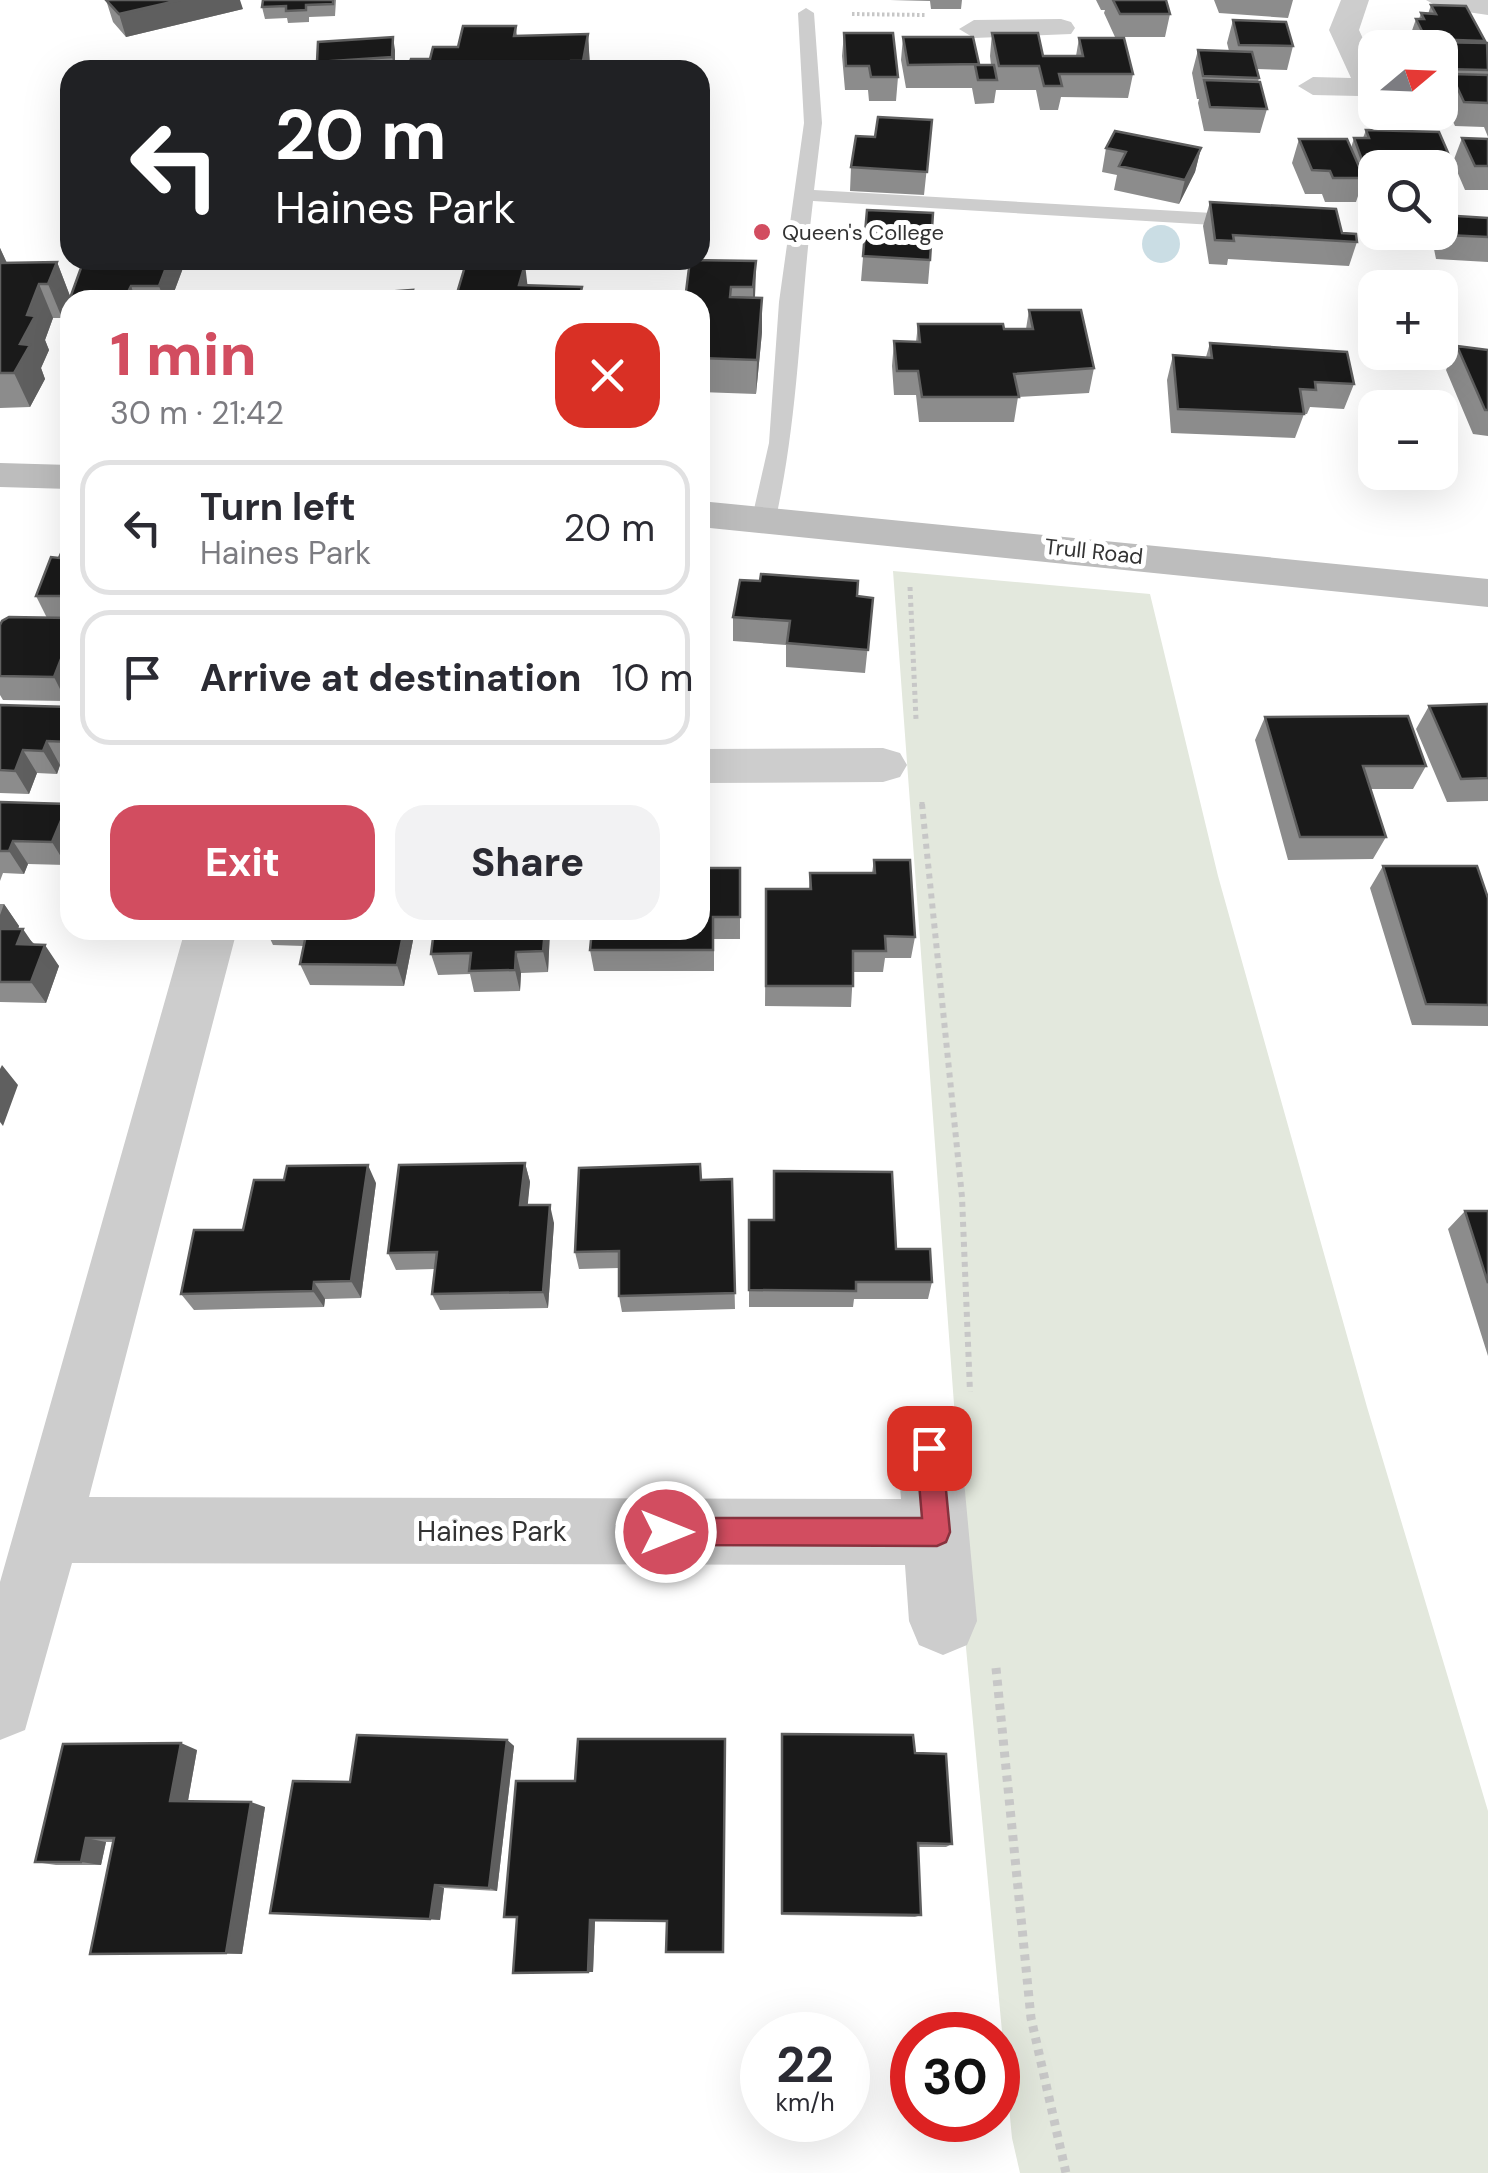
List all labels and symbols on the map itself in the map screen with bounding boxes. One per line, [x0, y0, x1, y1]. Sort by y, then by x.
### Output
north arrow [1358, 30, 1458, 130]
place label: Queen's College [782, 218, 944, 247]
marker: Queen's College [751, 221, 773, 243]
street label: Trull Road [1043, 532, 1145, 571]
pin [887, 1406, 972, 1491]
position arrow [614, 1480, 718, 1584]
street label: Haines Park [417, 1513, 567, 1550]
speed limit sign: 30 [890, 2012, 1020, 2142]

